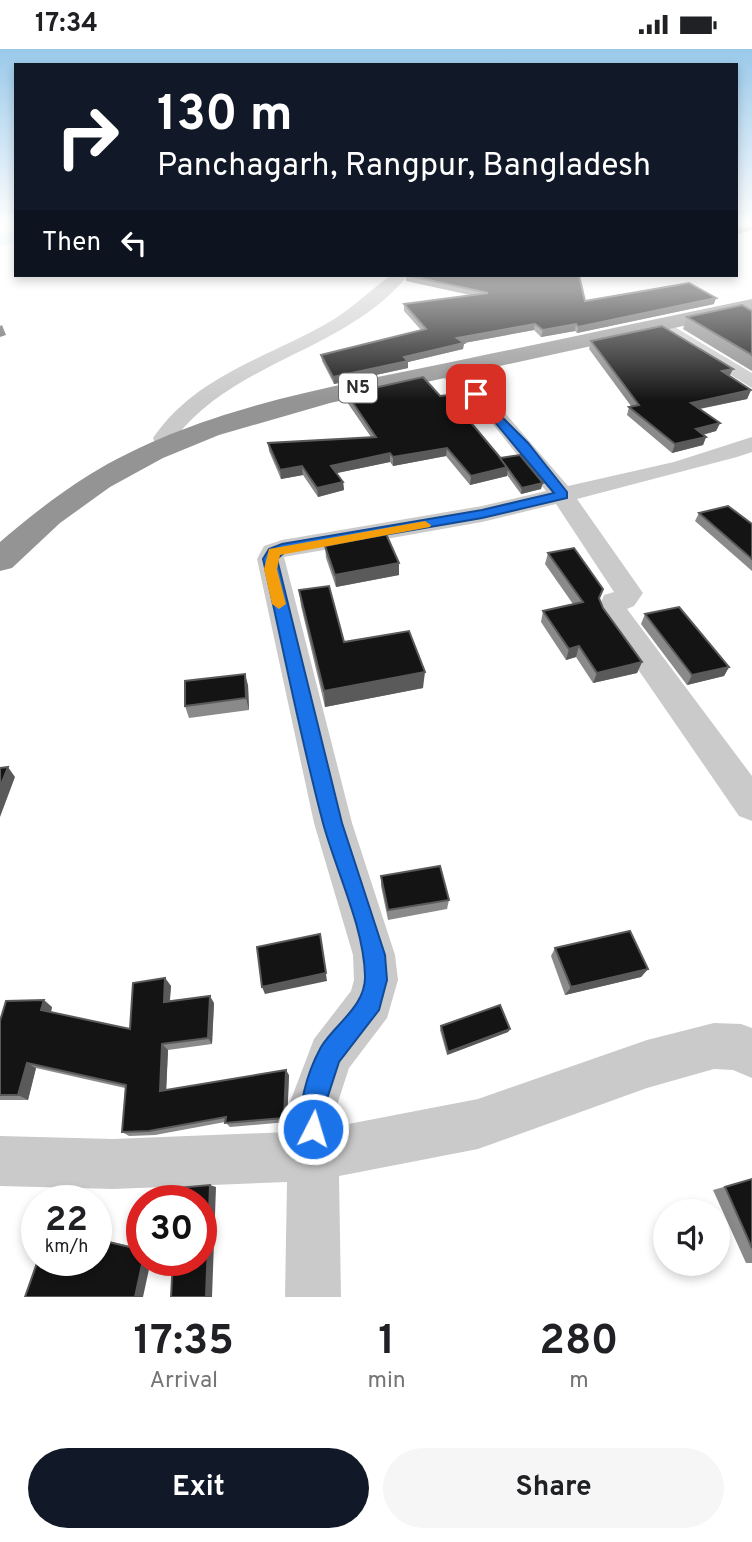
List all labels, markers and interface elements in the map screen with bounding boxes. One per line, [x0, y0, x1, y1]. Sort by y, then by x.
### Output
text: 17:34 [35, 8, 98, 41]
text: 130 m [157, 86, 293, 148]
icon: right [42, 91, 133, 182]
text: Panchagarh, Rangpur, Bangladesh [157, 147, 651, 187]
icon: left [115, 224, 153, 262]
text: Then [42, 227, 101, 260]
pin [446, 364, 506, 424]
road number: N5 [339, 373, 377, 403]
icon: arrive [457, 375, 495, 413]
position arrow [276, 1092, 350, 1166]
speed limit sign: 30 [126, 1185, 217, 1276]
text: 22 [45, 1199, 88, 1243]
map controls [653, 1199, 730, 1276]
button: sound [653, 1199, 730, 1276]
text: km/h [45, 1236, 88, 1259]
text: 17:35 [134, 1316, 234, 1369]
text: 1 [378, 1316, 395, 1369]
text: 280 [539, 1316, 618, 1369]
text: Arrival [149, 1367, 218, 1396]
text: min [368, 1367, 406, 1396]
text: m [569, 1367, 589, 1396]
button: Exit [28, 1448, 369, 1528]
button: Share [383, 1448, 724, 1528]

